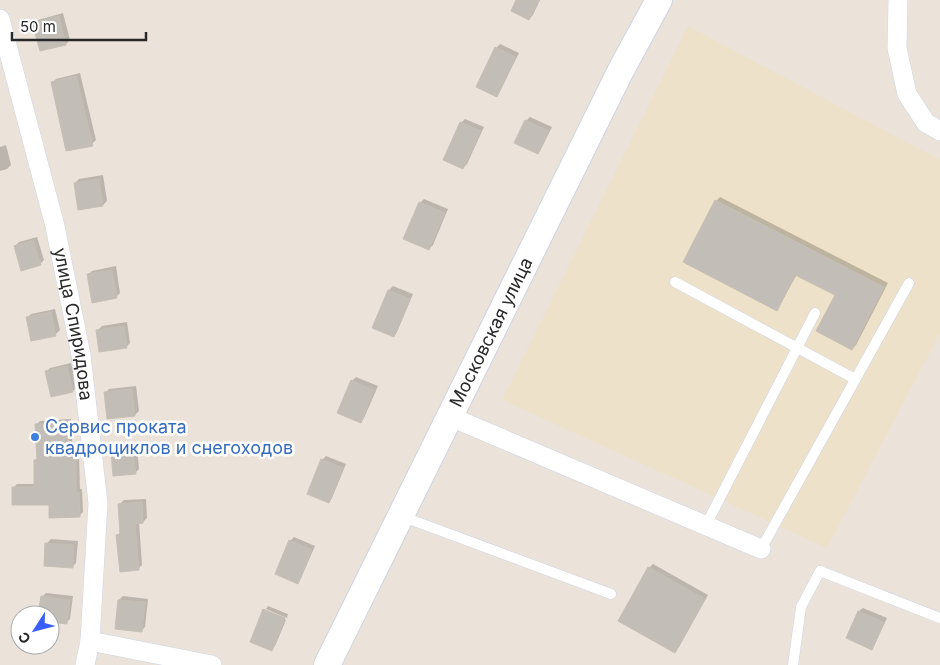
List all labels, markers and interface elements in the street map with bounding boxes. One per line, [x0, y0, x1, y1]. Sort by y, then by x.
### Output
scale bar [12, 10, 146, 42]
text: 50 m [20, 17, 56, 36]
street label: улица Спиридова [50, 246, 97, 401]
street label: Московская улица [445, 254, 537, 410]
place label: Сервис проката квадроциклов и снегоходов [45, 416, 293, 458]
marker: Сервис проката квадроциклов и снегоходов [29, 431, 41, 443]
north arrow [10, 605, 60, 655]
text: С [14, 629, 34, 647]

